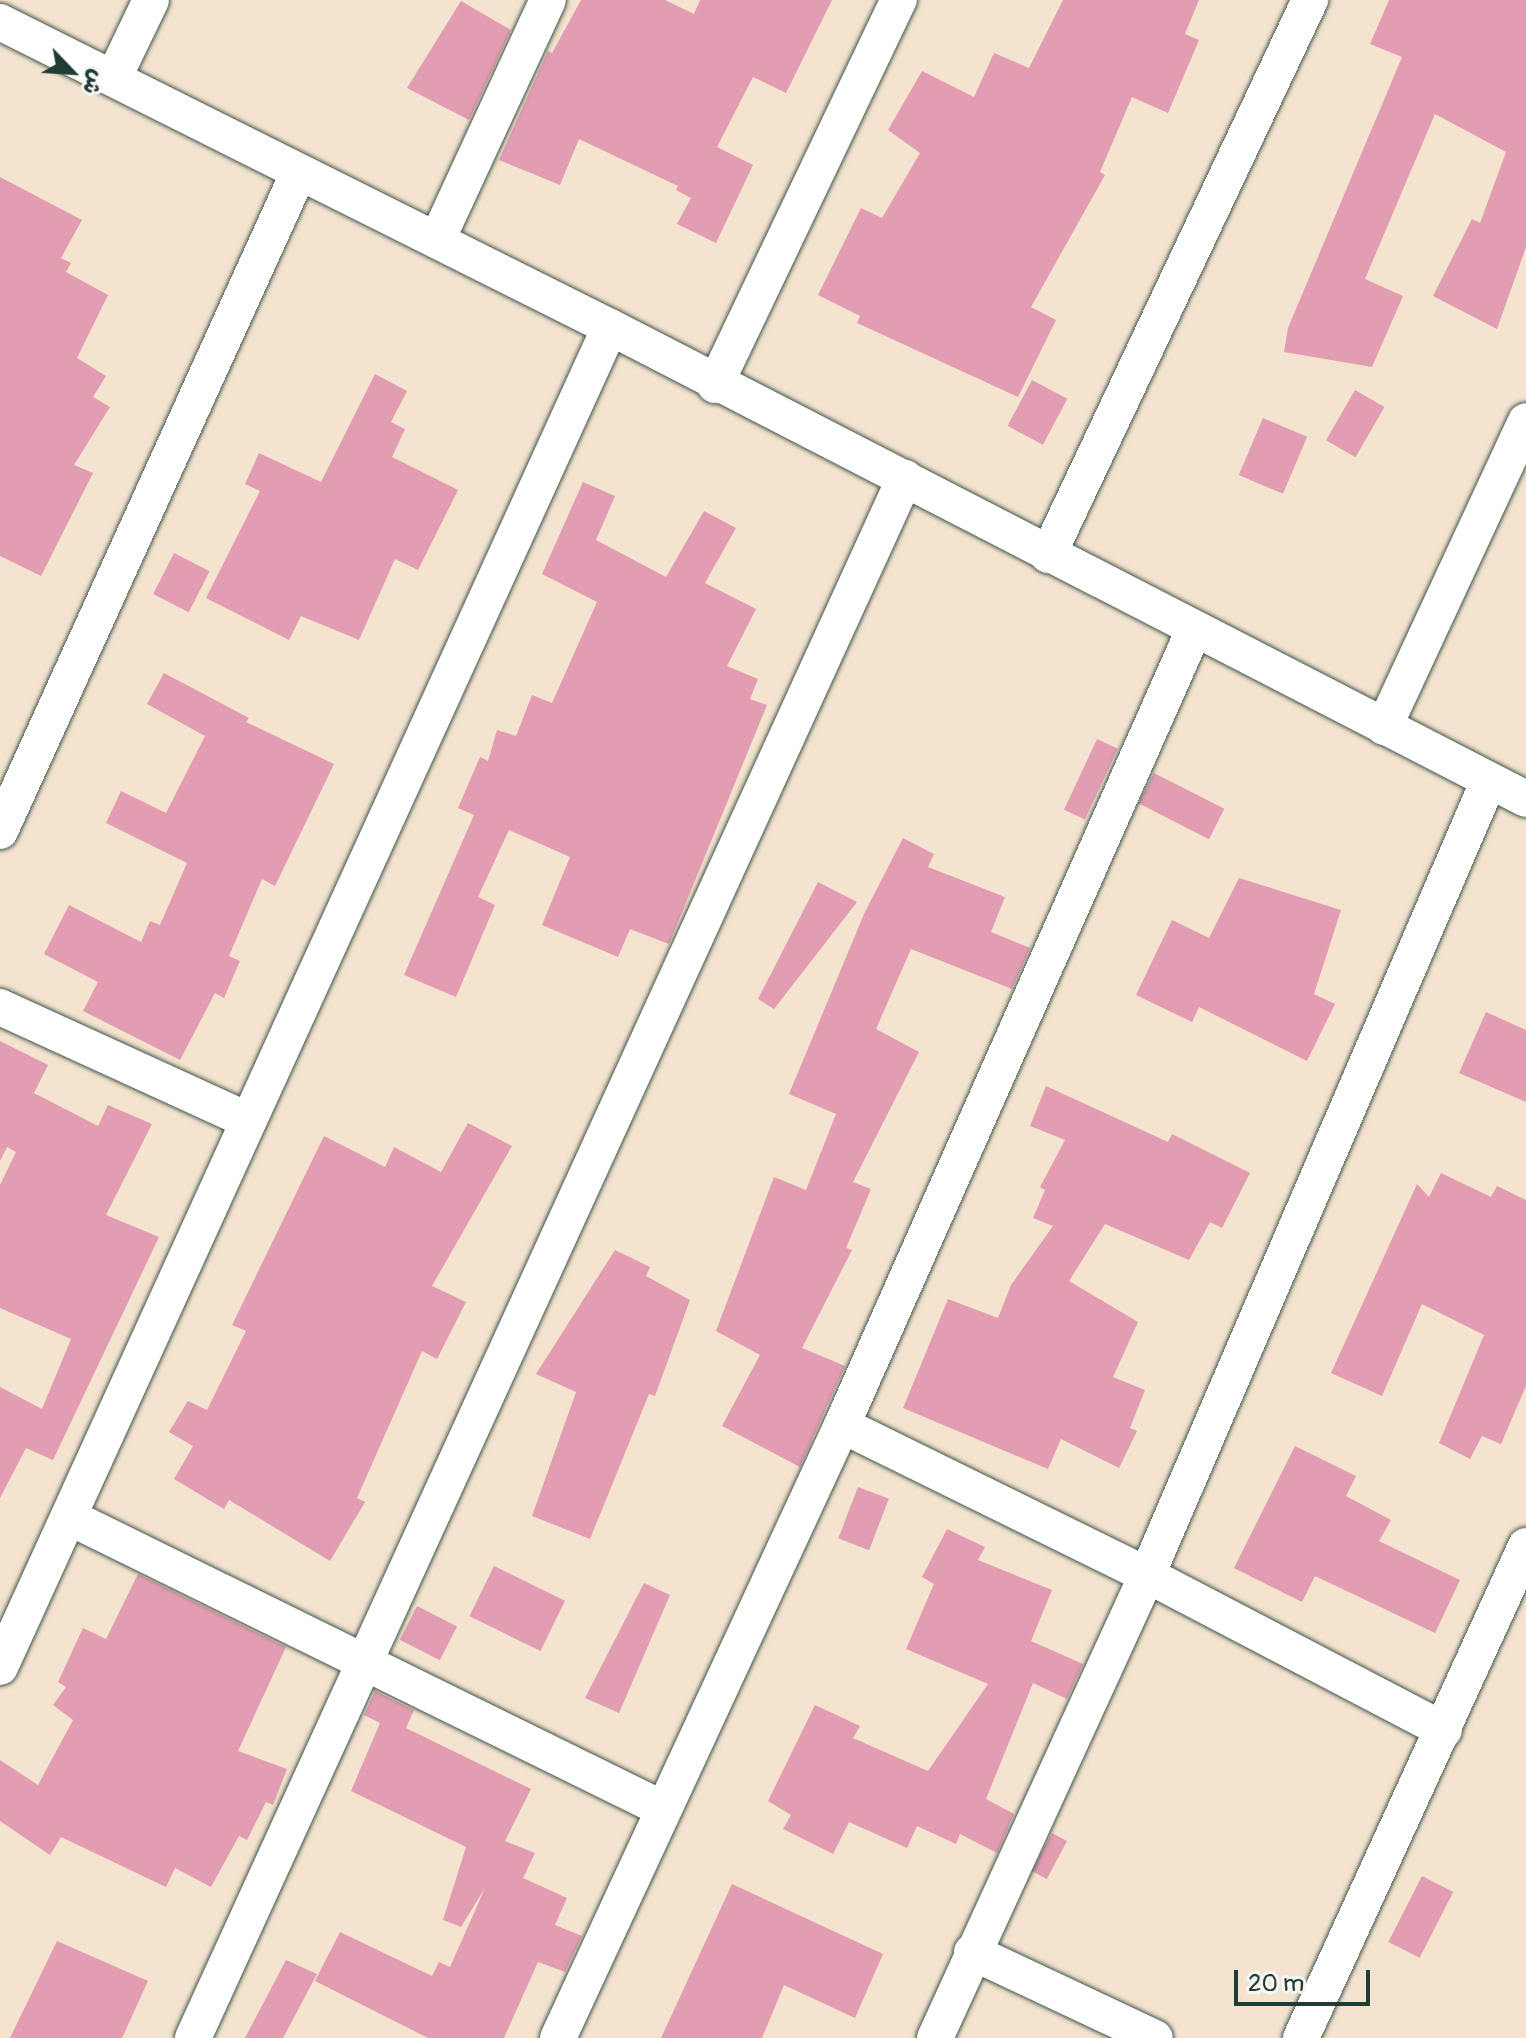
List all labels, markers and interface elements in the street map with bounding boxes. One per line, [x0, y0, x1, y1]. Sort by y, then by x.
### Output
north arrow [32, 32, 112, 112]
text: ش [76, 65, 112, 99]
scale bar [1238, 1954, 1374, 2004]
text: 20 m [1248, 1969, 1304, 1998]

